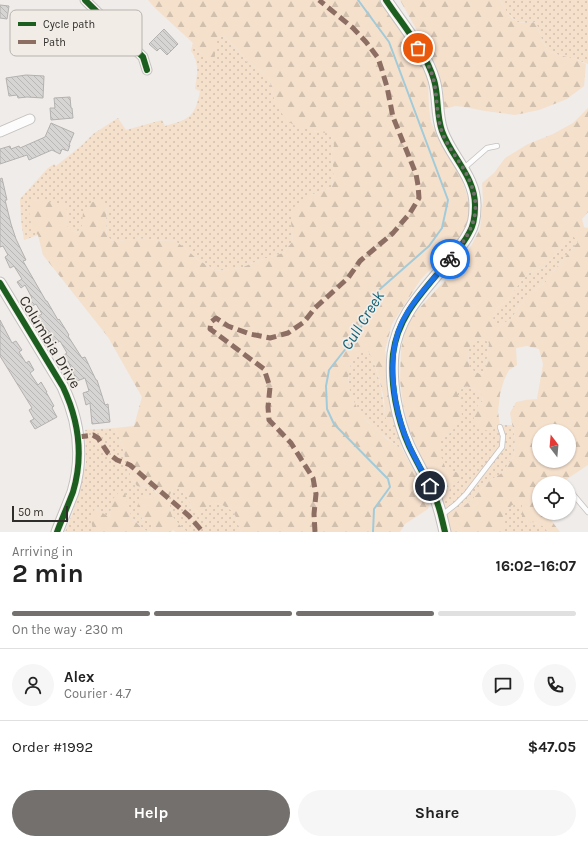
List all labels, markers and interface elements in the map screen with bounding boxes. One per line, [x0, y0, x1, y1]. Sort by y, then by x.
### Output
legend [10, 10, 142, 56]
text: Cycle path [43, 18, 95, 31]
pin [401, 31, 435, 65]
text: Path [43, 36, 66, 49]
icon: bag [407, 37, 429, 59]
courier [430, 239, 470, 279]
icon: bike [439, 248, 461, 270]
water label: Cull Creek [337, 286, 389, 353]
street label: Columbia Drive [15, 292, 85, 392]
north arrow [532, 424, 576, 468]
map controls [532, 424, 576, 520]
pin [413, 469, 447, 503]
icon: home [419, 475, 441, 497]
button: locate [532, 476, 576, 520]
scale bar [12, 504, 68, 523]
text: 50 m [18, 506, 44, 519]
text: Arriving in [12, 544, 73, 559]
text: 16:02–16:07 [496, 557, 576, 575]
text: 2 min [12, 558, 84, 589]
text: On the way · 230 m [12, 622, 123, 637]
button: person [12, 664, 54, 706]
button: chat [482, 664, 524, 706]
button: phone [534, 664, 576, 706]
text: Alex [64, 668, 94, 686]
text: Courier · 4.7 [64, 686, 131, 701]
text: Order #1992 [12, 738, 93, 756]
text: $47.05 [528, 738, 576, 756]
button: Help [12, 790, 290, 836]
button: Share [298, 790, 576, 836]

